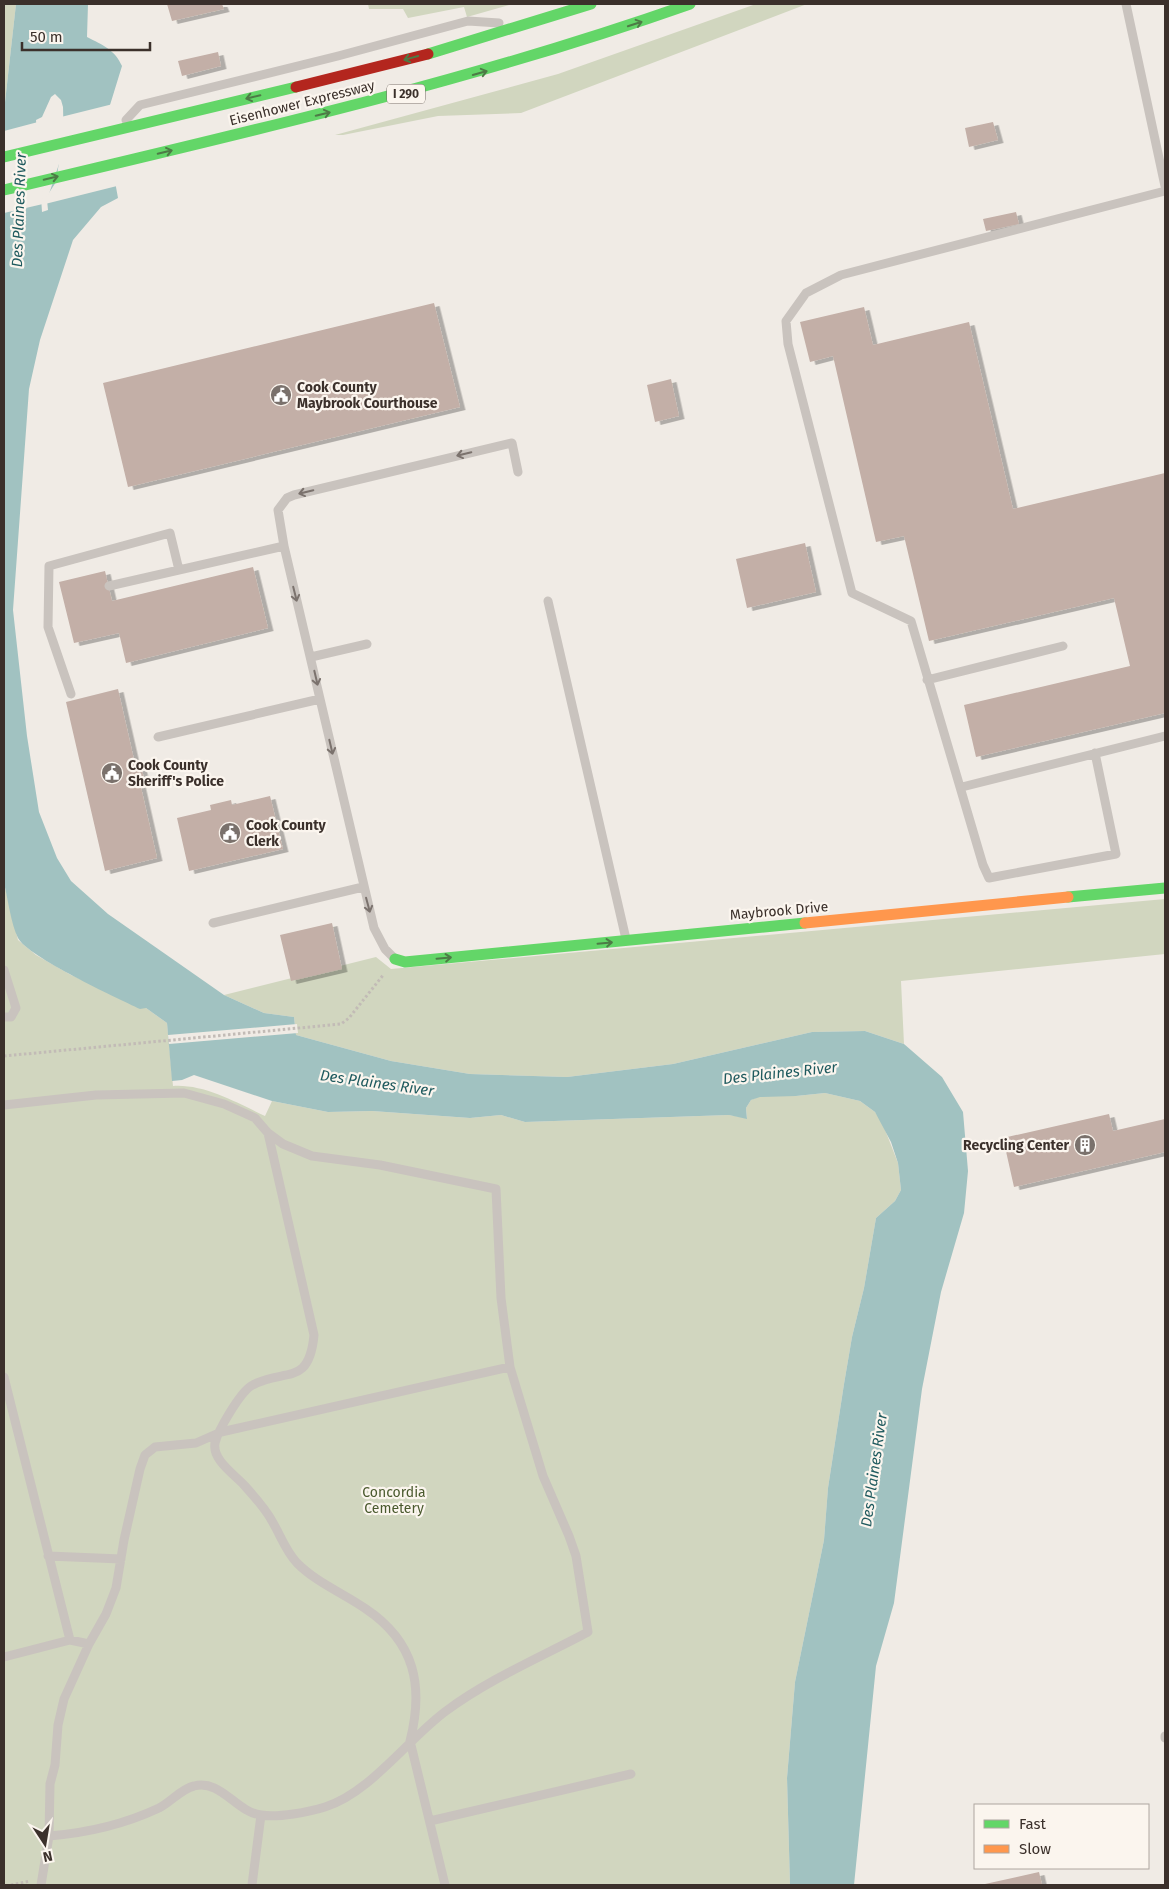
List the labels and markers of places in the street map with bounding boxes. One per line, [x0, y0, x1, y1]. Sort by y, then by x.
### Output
place label: Cook County Maybrook Courthouse [297, 379, 438, 412]
public building icon: Cook County Maybrook Courthouse [269, 383, 293, 407]
place label: Cook County Sheriff's Police [128, 757, 224, 790]
public building icon: Cook County Sheriff's Police [100, 761, 124, 785]
place label: Cook County Clerk [246, 817, 327, 850]
public building icon: Cook County Clerk [218, 821, 242, 845]
building icon: Recycling Center [1073, 1133, 1097, 1157]
place label: Recycling Center [963, 1137, 1069, 1154]

